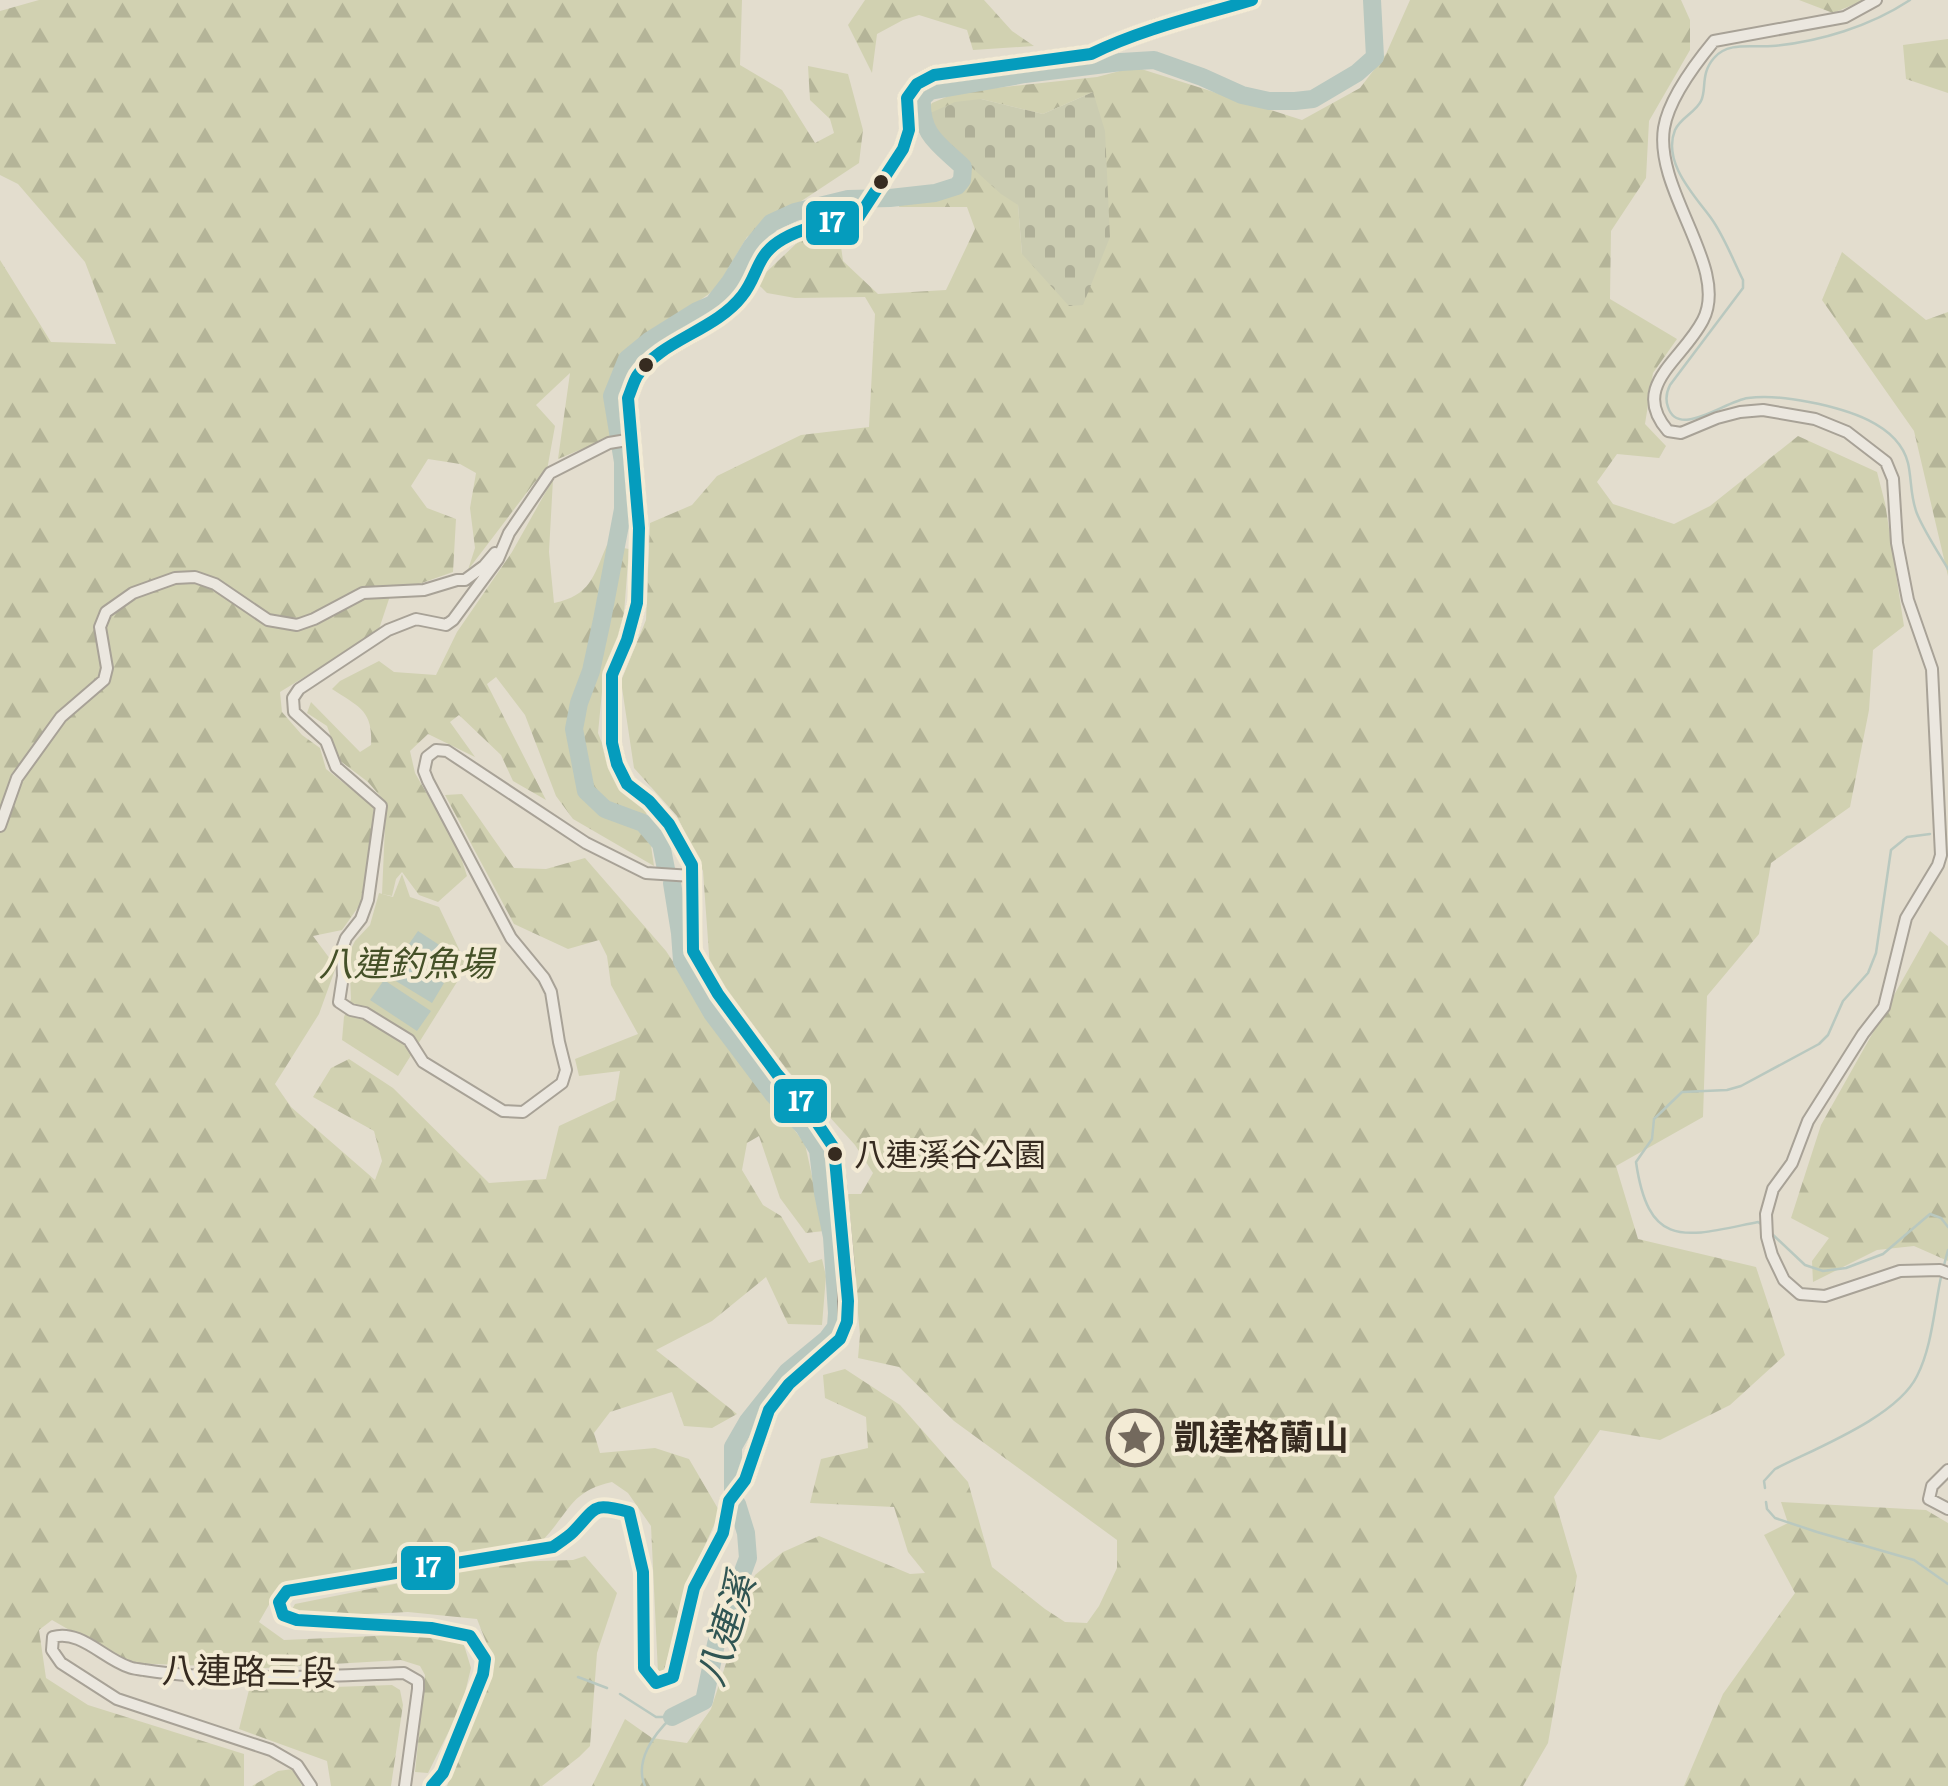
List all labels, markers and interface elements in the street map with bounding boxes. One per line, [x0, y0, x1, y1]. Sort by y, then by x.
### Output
unlabelled marker [871, 172, 891, 192]
line badge: 17 [804, 199, 861, 247]
text: 17 [819, 199, 846, 241]
unlabelled marker [636, 355, 656, 375]
park label: 八連釣魚場 [318, 935, 497, 987]
line badge: 17 [772, 1077, 829, 1125]
text: 17 [788, 1078, 815, 1120]
place label: 八連溪谷公園 [854, 1128, 1046, 1176]
marker: 八連溪谷公園 [825, 1144, 845, 1164]
place icon: 凱達格蘭山 [1105, 1408, 1165, 1468]
place label: 凱達格蘭山 [1174, 1409, 1349, 1461]
line badge: 17 [399, 1544, 457, 1592]
text: 17 [415, 1544, 442, 1586]
water label: 八連溪 [679, 1561, 768, 1692]
street label: 八連路三段 [161, 1641, 337, 1697]

